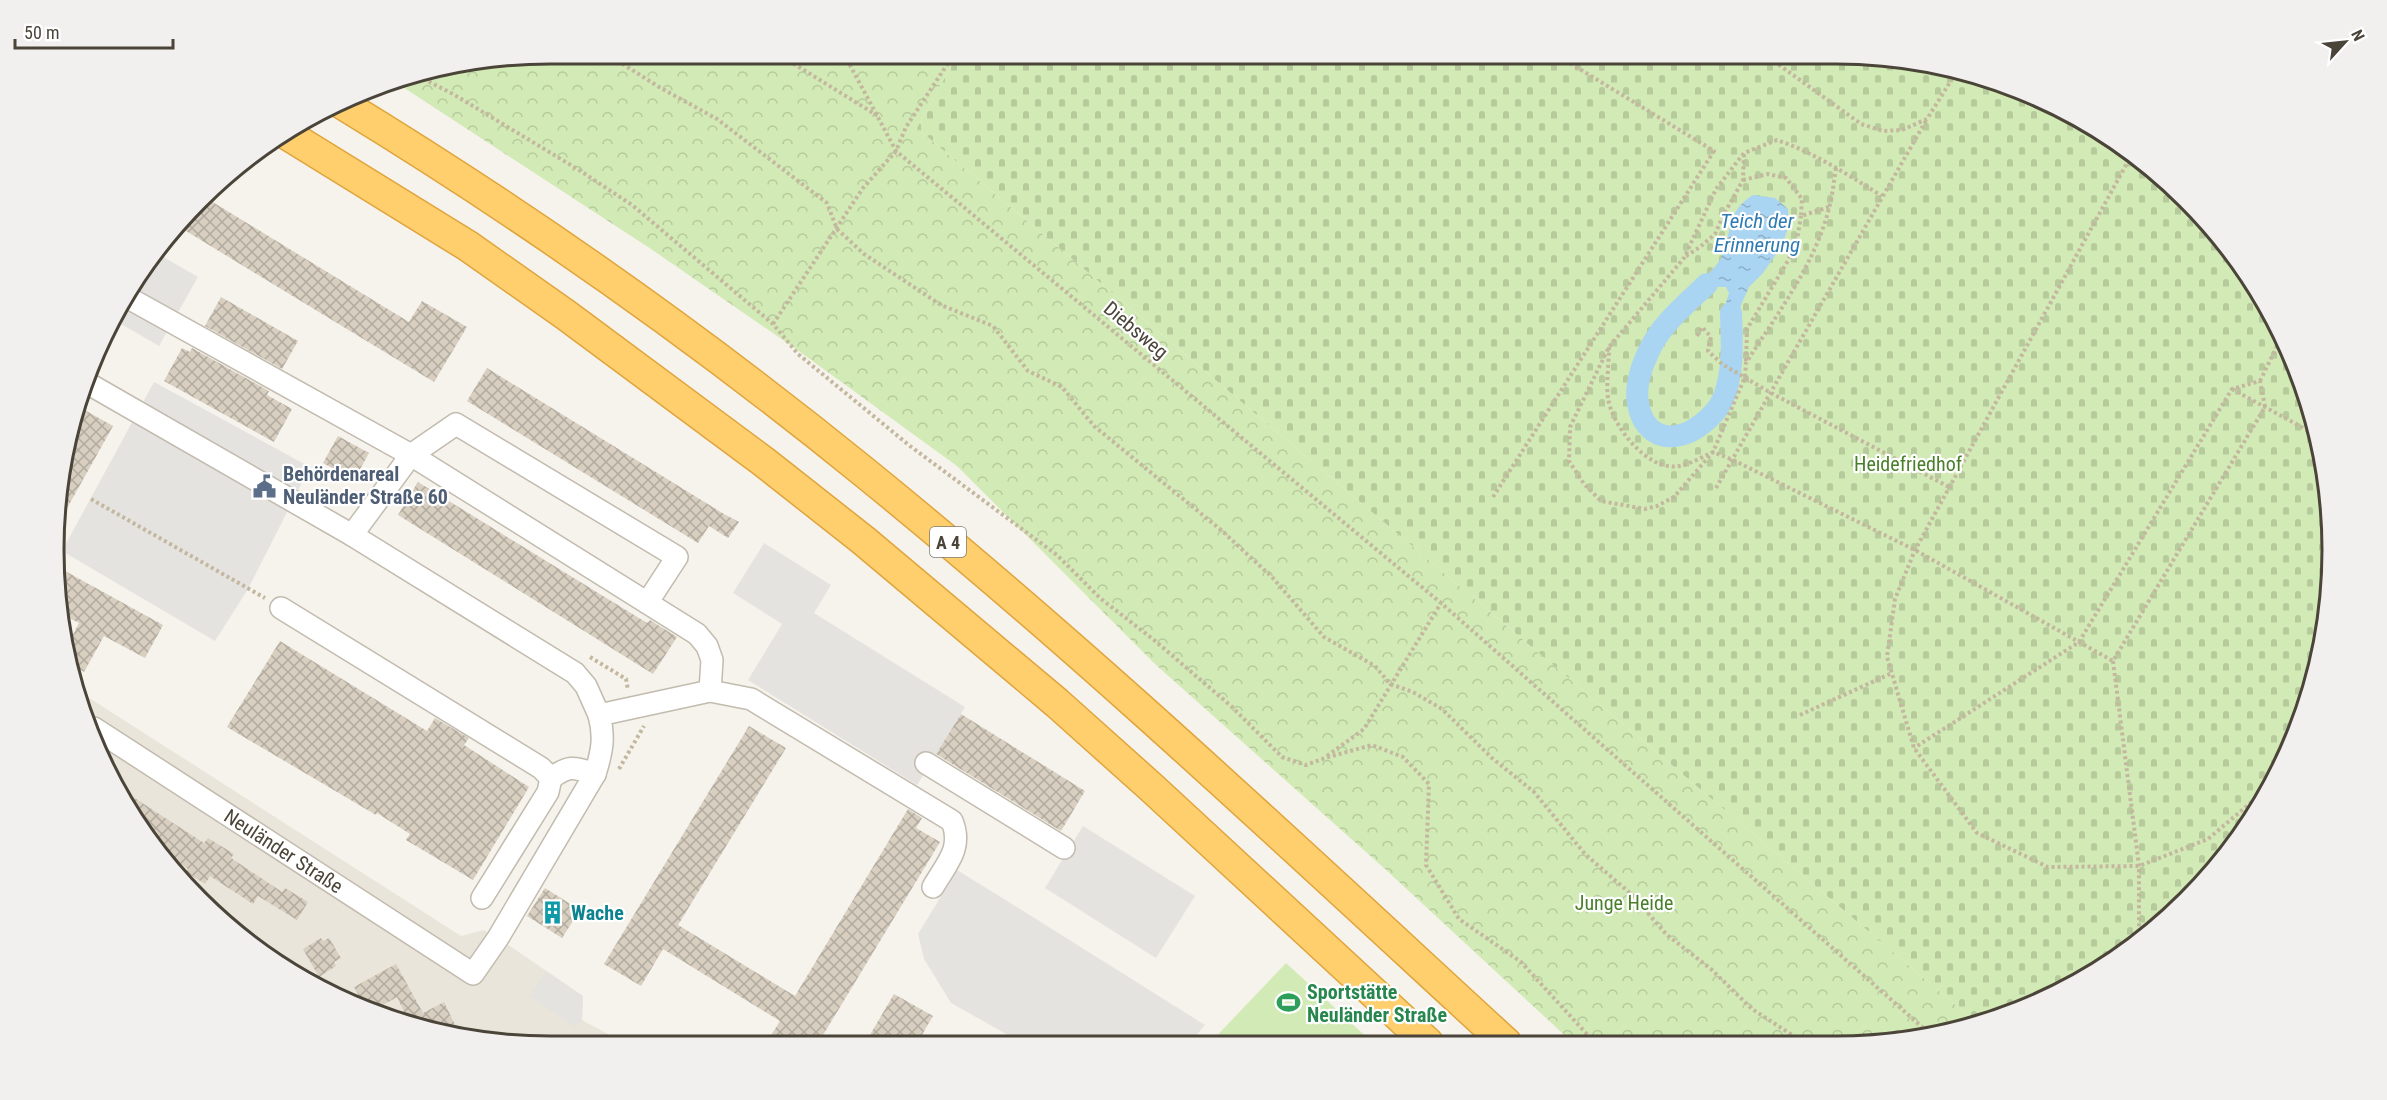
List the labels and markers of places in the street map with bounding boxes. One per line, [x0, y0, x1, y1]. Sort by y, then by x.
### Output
place label: Behördenareal Neuländer Straße 60 [283, 462, 448, 509]
public building icon: Behördenareal Neuländer Straße 60 [252, 473, 278, 499]
building icon: Wache [540, 900, 566, 926]
place label: Wache [571, 901, 624, 925]
place label: Sportstätte Neuländer Straße [1307, 980, 1447, 1027]
sports icon: Sportstätte Neuländer Straße [1276, 990, 1302, 1016]

